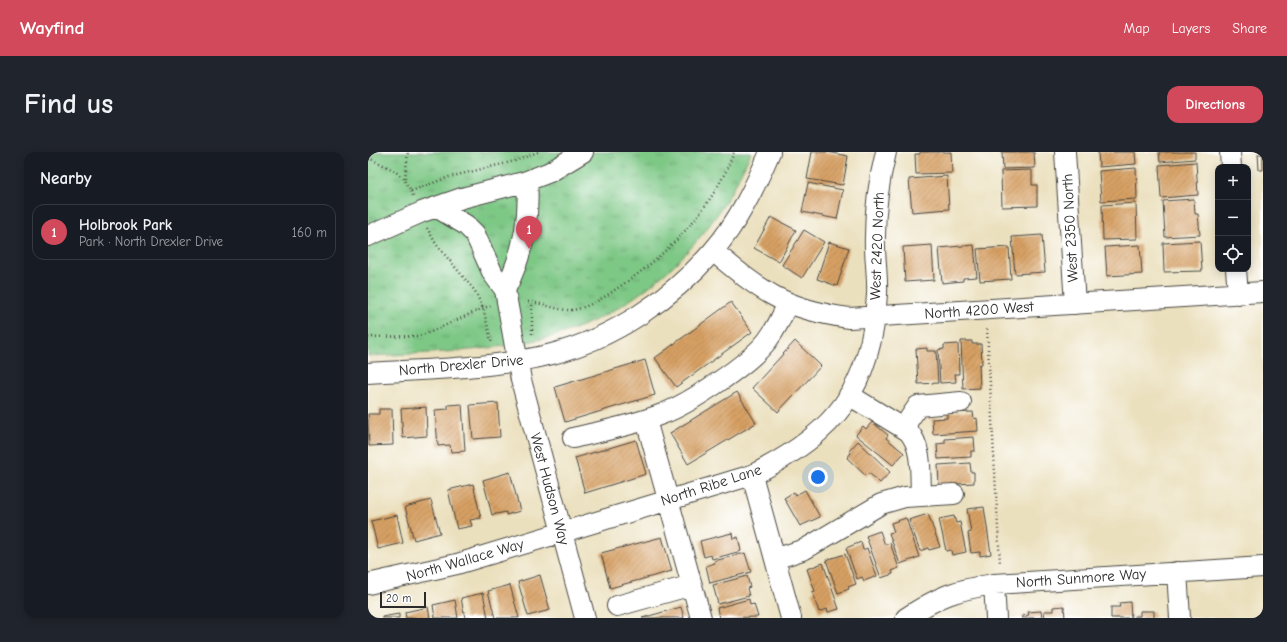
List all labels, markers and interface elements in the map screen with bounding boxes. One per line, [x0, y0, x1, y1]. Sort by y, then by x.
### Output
text: Wayfind [20, 17, 84, 39]
text: Map [1123, 20, 1150, 37]
text: Layers [1172, 20, 1210, 37]
text: Share [1232, 20, 1267, 37]
button: Directions [1167, 86, 1263, 123]
text: Find us [24, 88, 113, 120]
map controls [1215, 164, 1251, 272]
button: + [1215, 164, 1251, 200]
text: Nearby [40, 169, 91, 188]
street label: West 2350 North [1058, 173, 1082, 283]
street label: West 2420 North [866, 192, 888, 300]
button: − [1215, 200, 1251, 236]
text: Holbrook Park [79, 216, 172, 234]
pin: 1 [516, 216, 542, 249]
text: 1 [51, 225, 57, 240]
text: 160 m [292, 225, 327, 240]
text: Park · North Drexler Drive [79, 234, 223, 249]
button: locate [1215, 236, 1251, 272]
street label: North 4200 West [924, 297, 1035, 323]
street label: North Drexler Drive [398, 351, 524, 379]
street label: West Hudson Way [526, 431, 574, 547]
street label: North Ribe Lane [658, 460, 764, 510]
your location [808, 467, 828, 487]
street label: North Wallace Way [404, 535, 526, 585]
street label: North Sunmore Way [1015, 564, 1147, 592]
scale bar [380, 590, 426, 609]
text: 20 m [386, 592, 411, 605]

